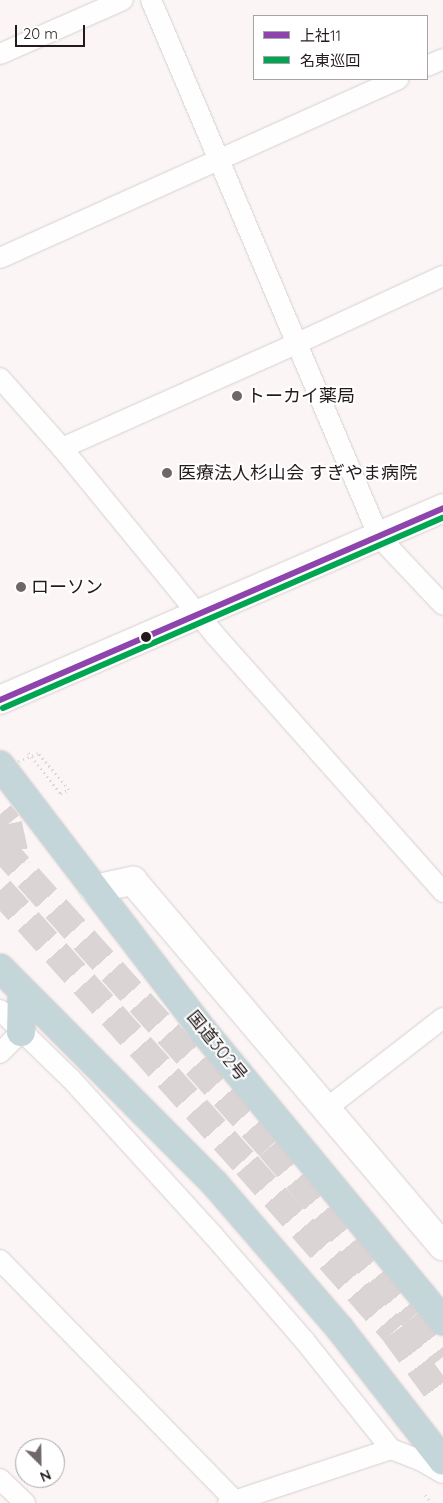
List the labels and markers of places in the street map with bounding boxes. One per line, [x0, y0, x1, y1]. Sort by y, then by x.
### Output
place label: トーカイ薬局 [247, 385, 355, 407]
marker: トーカイ薬局 [231, 390, 243, 402]
place label: 医療法人杉山会 すぎやま病院 [178, 462, 417, 484]
marker: 医療法人杉山会 すぎやま病院 [160, 466, 174, 480]
place label: ローソン [31, 576, 103, 598]
marker: ローソン [15, 581, 27, 593]
unlabelled marker [141, 632, 151, 642]

